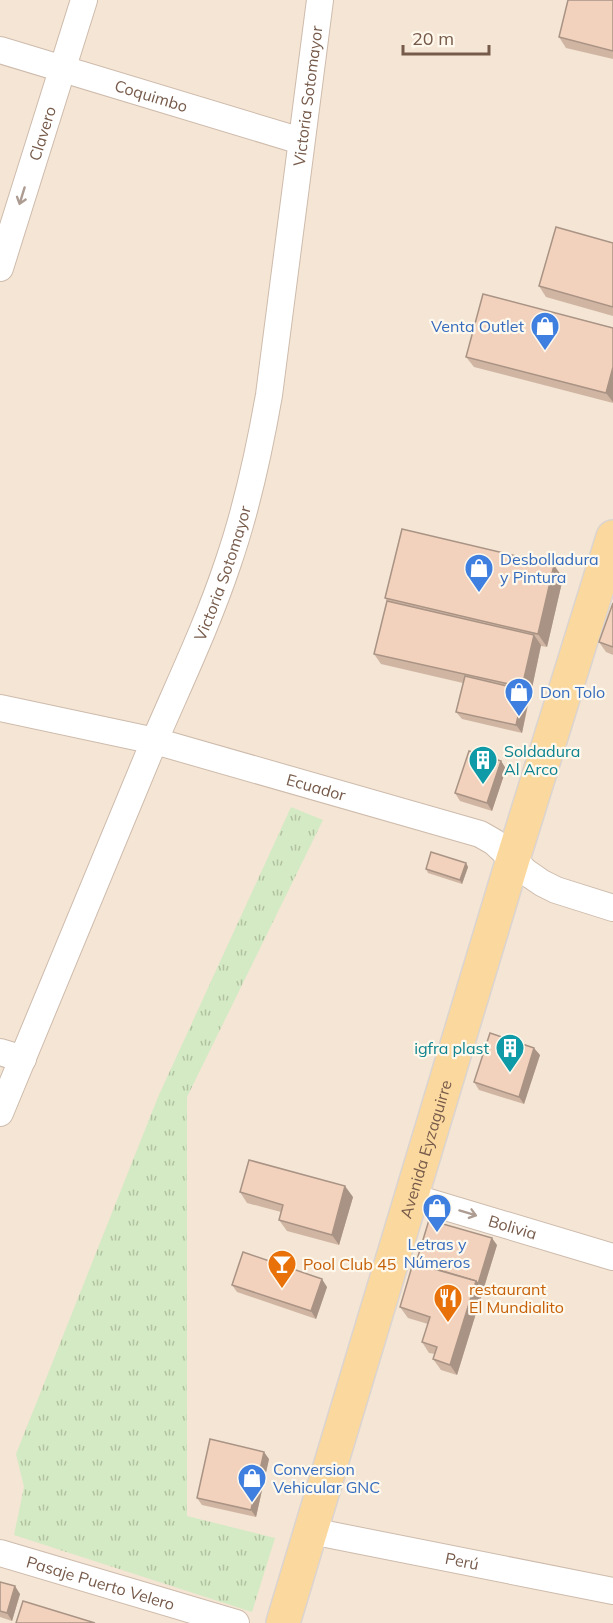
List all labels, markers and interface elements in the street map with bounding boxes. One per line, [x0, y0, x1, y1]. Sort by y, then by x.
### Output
scale bar [403, 18, 488, 56]
street label: Victoria Sotomayor [289, 24, 327, 168]
text: 20 m [412, 27, 454, 50]
street label: Coquimbo [112, 75, 190, 116]
street label: Clavero [24, 104, 60, 163]
one-way arrow [16, 186, 27, 205]
shop icon: Venta Outlet [529, 310, 561, 352]
place label: Venta Outlet [431, 316, 524, 336]
street label: Victoria Sotomayor [189, 503, 255, 644]
place label: Desbolladura y Pintura [500, 549, 599, 587]
shop icon: Desbolladura y Pintura [463, 552, 495, 594]
shop icon: Don Tolo [503, 676, 535, 718]
place label: Don Tolo [540, 682, 605, 702]
place label: Soldadura Al Arco [504, 741, 580, 779]
building icon: Soldadura Al Arco [467, 744, 499, 786]
street label: Ecuador [284, 769, 348, 805]
building icon: igfra plast [494, 1032, 526, 1074]
place label: igfra plast [414, 1038, 489, 1058]
street label: Avenida Eyzaguirre [395, 1077, 456, 1221]
shop icon: Letras y Números [421, 1192, 453, 1234]
one-way arrow [458, 1208, 477, 1219]
street label: Bolivia [486, 1210, 539, 1244]
place label: Letras y Números [404, 1234, 470, 1272]
bar icon: Pool Club 45 [266, 1248, 298, 1290]
place label: Pool Club 45 [303, 1254, 396, 1274]
place label: restaurant El Mundialito [469, 1279, 564, 1317]
restaurant icon: restaurant El Mundialito [432, 1282, 464, 1324]
place label: Conversion Vehicular GNC [273, 1459, 380, 1497]
shop icon: Conversion Vehicular GNC [236, 1462, 268, 1504]
street label: Perú [444, 1548, 481, 1574]
street label: Pasaje Puerto Velero [24, 1551, 177, 1614]

